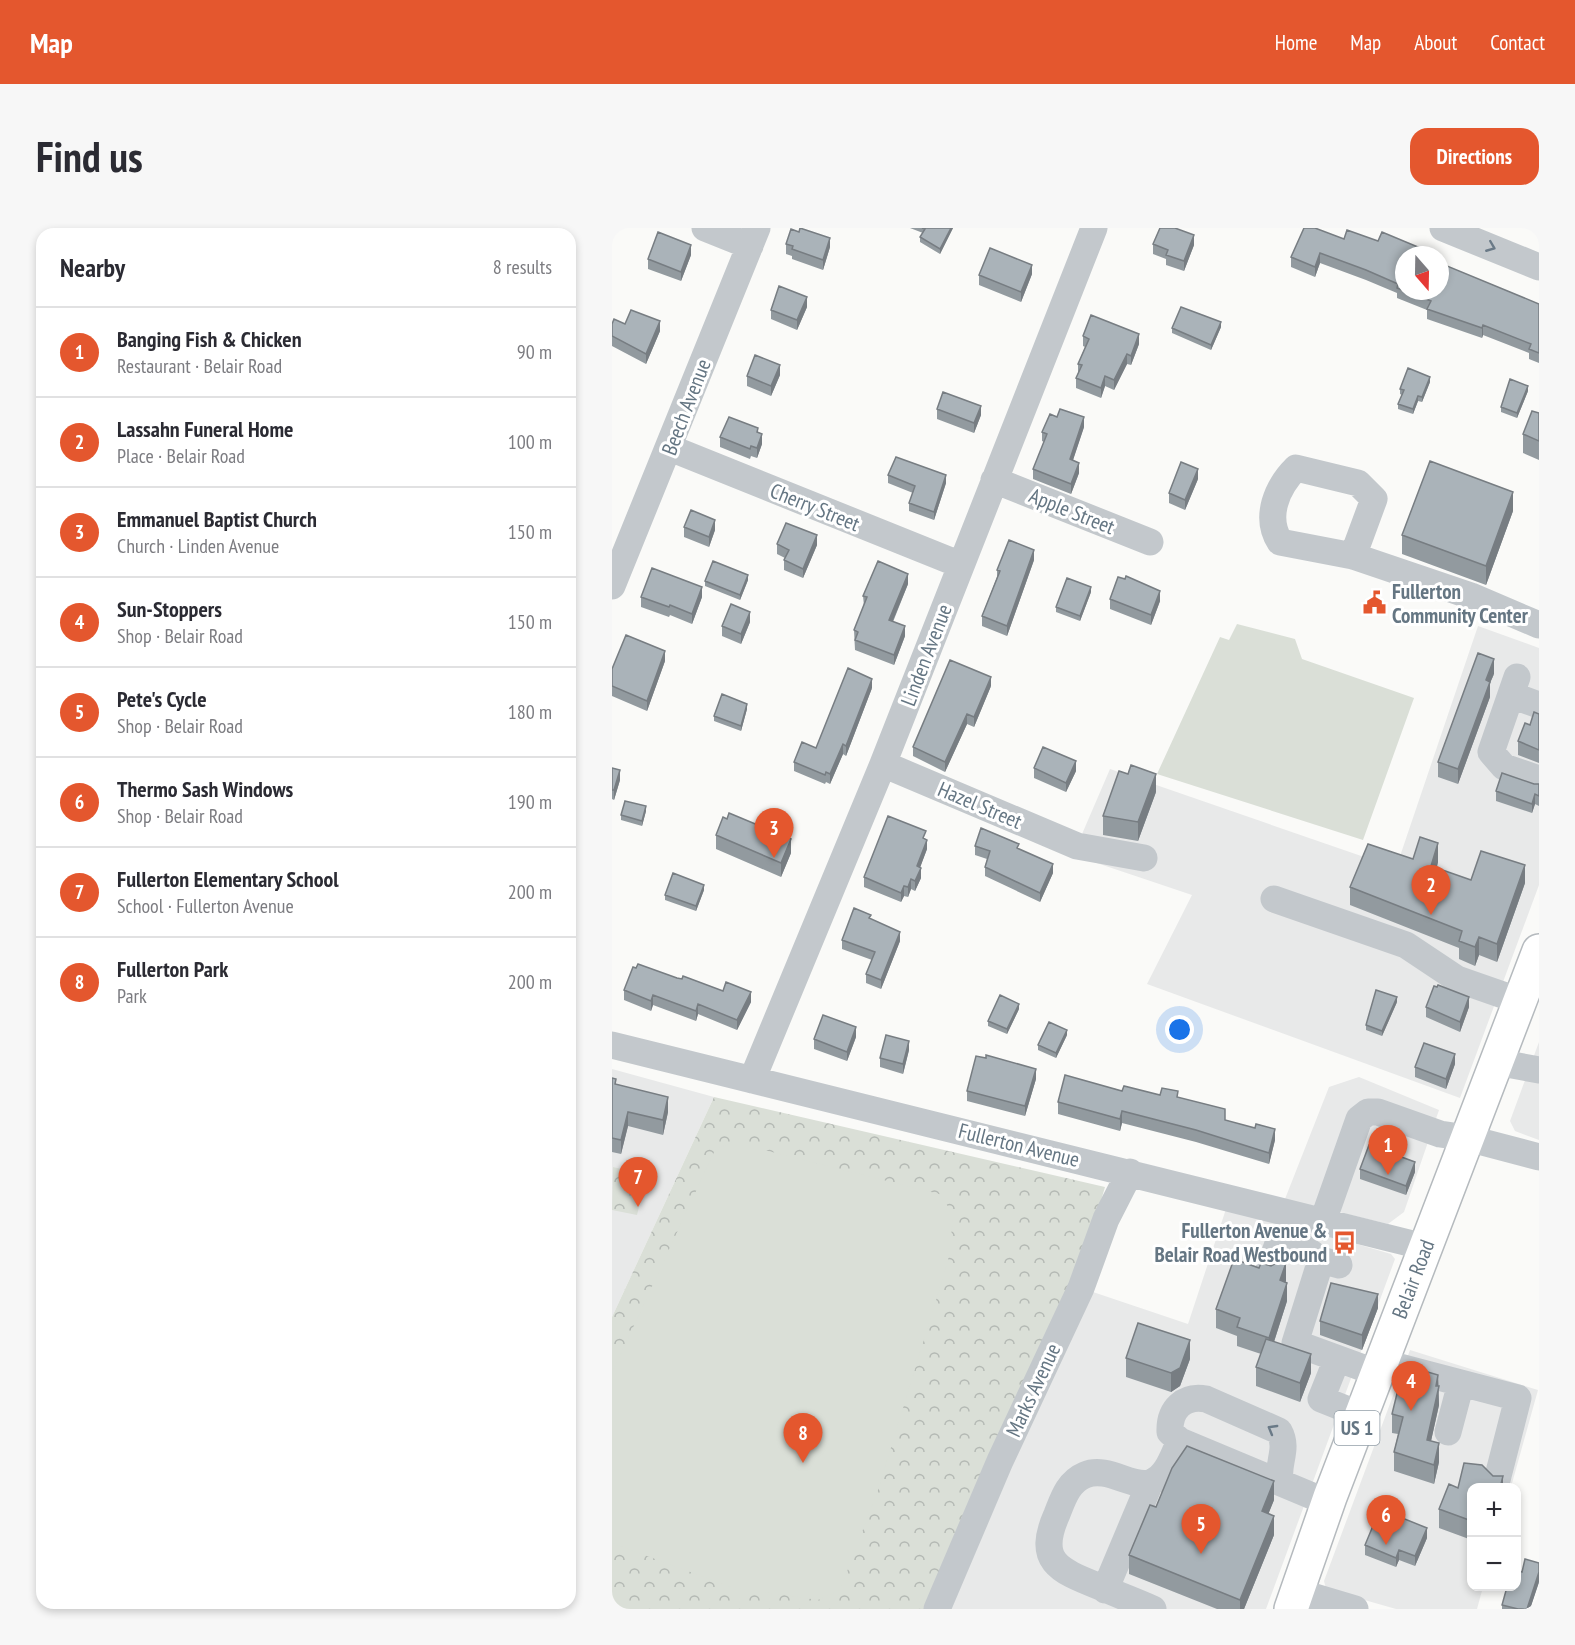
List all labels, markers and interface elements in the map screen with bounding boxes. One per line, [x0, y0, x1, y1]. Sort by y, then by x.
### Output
text: Map [30, 24, 73, 61]
text: Home [1275, 29, 1317, 56]
text: Map [1350, 29, 1381, 56]
text: About [1414, 29, 1457, 56]
text: Contact [1490, 29, 1545, 56]
button: Directions [1410, 128, 1539, 185]
text: Find us [36, 129, 143, 184]
one-way arrow [1485, 240, 1496, 252]
north arrow [1395, 246, 1449, 300]
text: Nearby [60, 251, 125, 284]
text: 8 results [493, 254, 552, 280]
text: Banging Fish & Chicken [117, 325, 302, 353]
text: 1 [75, 339, 84, 365]
text: 90 m [517, 339, 552, 365]
text: Restaurant · Belair Road [117, 353, 282, 379]
street label: Beech Avenue [655, 355, 717, 459]
text: Lassahn Funeral Home [117, 415, 293, 443]
text: 2 [75, 429, 84, 455]
text: 100 m [508, 429, 552, 455]
text: Place · Belair Road [117, 443, 245, 469]
street label: Cherry Street [766, 477, 864, 537]
street label: Apple Street [1025, 482, 1119, 540]
text: Emmanuel Baptist Church [117, 505, 317, 533]
text: 3 [75, 519, 84, 545]
text: 150 m [508, 519, 552, 545]
text: Church · Linden Avenue [117, 533, 279, 559]
place label: Fullerton Community Center [1392, 578, 1529, 629]
public building icon: Fullerton Community Center [1361, 590, 1387, 616]
text: Sun-Stoppers [117, 595, 222, 623]
street label: Linden Avenue [894, 600, 958, 710]
text: 4 [75, 609, 84, 635]
text: 150 m [508, 609, 552, 635]
text: Shop · Belair Road [117, 623, 243, 649]
text: Pete's Cycle [117, 685, 207, 713]
text: 5 [75, 699, 84, 725]
text: 180 m [508, 699, 552, 725]
text: Shop · Belair Road [117, 713, 243, 739]
text: Thermo Sash Windows [117, 775, 293, 803]
street label: Hazel Street [934, 775, 1026, 835]
text: 6 [75, 789, 84, 815]
text: 190 m [508, 789, 552, 815]
text: Shop · Belair Road [117, 803, 243, 829]
pin: 3 [754, 808, 794, 858]
text: Fullerton Elementary School [117, 865, 339, 893]
pin: 2 [1412, 866, 1450, 915]
text: 7 [75, 879, 84, 905]
text: 200 m [508, 879, 552, 905]
text: School · Fullerton Avenue [117, 893, 294, 919]
text: Fullerton Park [117, 955, 228, 983]
text: 8 [75, 969, 84, 995]
text: 200 m [508, 969, 552, 995]
text: Park [117, 983, 147, 1009]
your location [1165, 1015, 1194, 1044]
street label: Fullerton Avenue [956, 1117, 1082, 1173]
pin: 1 [1368, 1126, 1408, 1175]
pin: 7 [618, 1158, 658, 1207]
place label: Fullerton Avenue & Belair Road Westbound [1154, 1217, 1327, 1268]
bus stop icon: Fullerton Avenue & Belair Road Westbound [1332, 1229, 1358, 1255]
street label: Belair Road [1386, 1236, 1440, 1322]
street label: Marks Avenue [1000, 1339, 1066, 1441]
pin: 4 [1392, 1362, 1430, 1411]
road number: US 1 [1334, 1411, 1380, 1445]
pin: 8 [784, 1414, 822, 1463]
one-way arrow [1268, 1425, 1278, 1436]
map controls [1467, 1483, 1521, 1591]
button: + [1467, 1483, 1521, 1537]
pin: 6 [1366, 1496, 1406, 1545]
pin: 5 [1182, 1504, 1220, 1554]
button: − [1467, 1537, 1521, 1591]

